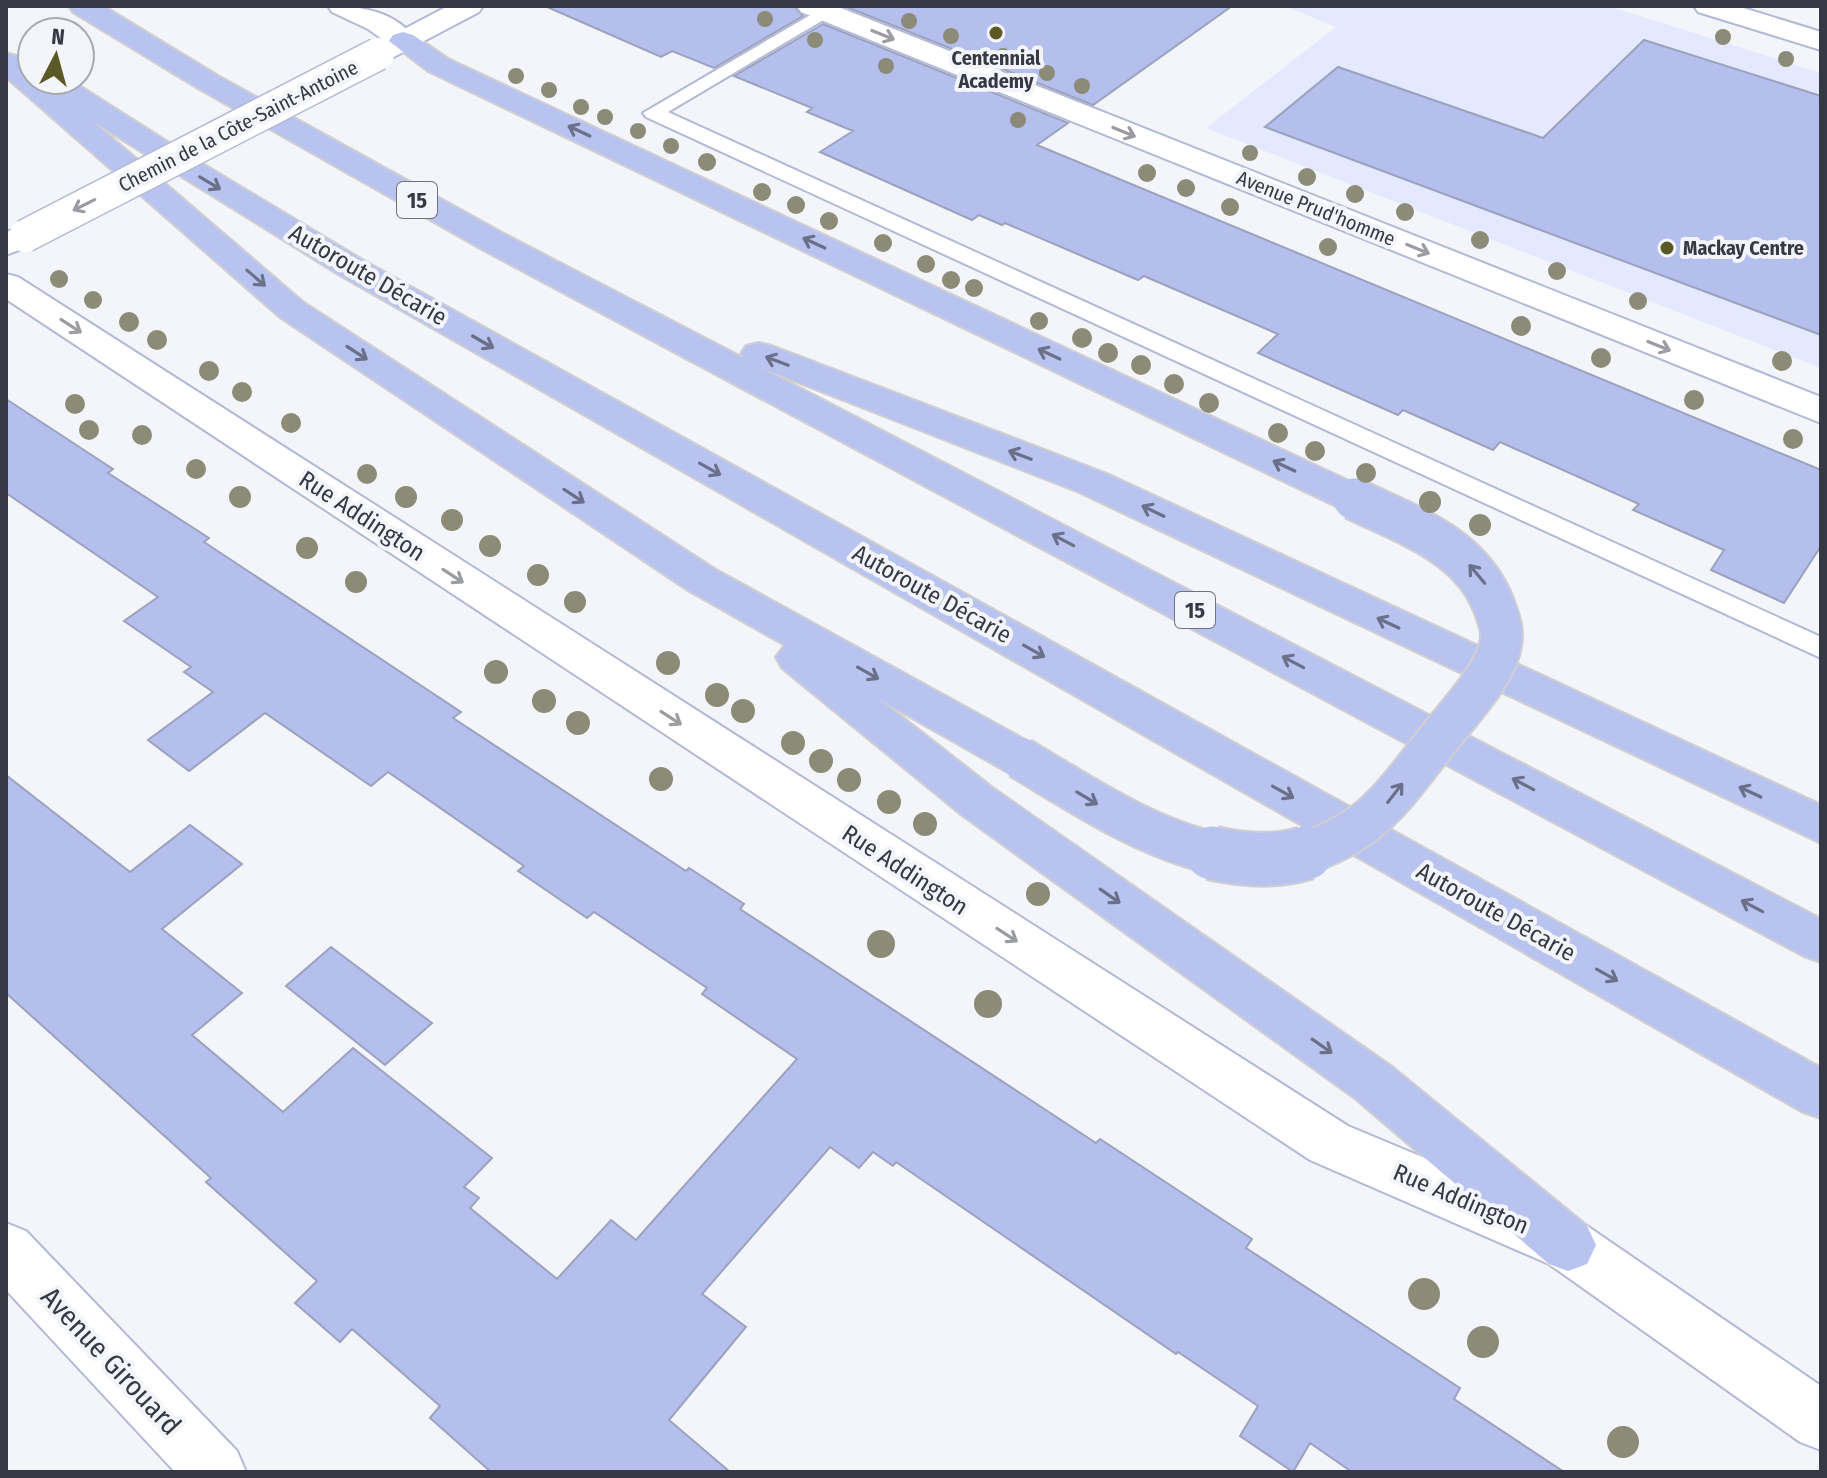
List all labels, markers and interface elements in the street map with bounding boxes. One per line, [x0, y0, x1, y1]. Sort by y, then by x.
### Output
north arrow [16, 16, 96, 96]
text: N [50, 22, 66, 51]
marker: Centennial Academy [987, 24, 1005, 42]
one-way arrow [870, 29, 895, 43]
place label: Centennial Academy [952, 46, 1041, 93]
street label: Chemin de la Côte-Saint-Antoine [114, 55, 362, 197]
one-way arrow [567, 123, 591, 138]
one-way arrow [1111, 126, 1136, 140]
street label: Avenue Prud'homme [1233, 165, 1399, 251]
one-way arrow [198, 175, 221, 191]
road number: 15 [397, 182, 437, 218]
one-way arrow [73, 198, 97, 213]
street label: Autoroute Décarie [284, 219, 452, 331]
one-way arrow [802, 235, 826, 250]
place label: Mackay Centre [1683, 236, 1804, 260]
marker: Mackay Centre [1658, 239, 1676, 257]
one-way arrow [1405, 243, 1430, 258]
one-way arrow [245, 269, 265, 287]
one-way arrow [60, 318, 82, 335]
one-way arrow [471, 334, 494, 350]
one-way arrow [1646, 340, 1671, 354]
one-way arrow [346, 345, 368, 361]
one-way arrow [1037, 346, 1061, 361]
one-way arrow [766, 353, 790, 367]
one-way arrow [1008, 447, 1033, 461]
one-way arrow [1272, 458, 1296, 473]
one-way arrow [698, 461, 721, 477]
street label: Rue Addington [294, 465, 430, 567]
one-way arrow [563, 488, 585, 504]
one-way arrow [1141, 503, 1165, 518]
one-way arrow [1052, 532, 1075, 548]
street label: Autoroute Décarie [848, 539, 1016, 649]
one-way arrow [1468, 565, 1486, 585]
one-way arrow [441, 568, 464, 584]
road number: 15 [1175, 592, 1215, 628]
one-way arrow [1376, 615, 1400, 630]
one-way arrow [1022, 644, 1045, 660]
one-way arrow [1282, 653, 1305, 669]
one-way arrow [855, 665, 879, 681]
one-way arrow [659, 710, 681, 726]
one-way arrow [1511, 775, 1535, 791]
one-way arrow [1387, 783, 1404, 804]
one-way arrow [1271, 784, 1294, 800]
one-way arrow [1739, 784, 1763, 799]
one-way arrow [1075, 790, 1098, 806]
street label: Rue Addington [837, 819, 973, 921]
street label: Autoroute Décarie [1412, 857, 1580, 967]
one-way arrow [1098, 888, 1120, 904]
one-way arrow [1741, 897, 1764, 913]
one-way arrow [995, 927, 1017, 944]
one-way arrow [1595, 967, 1618, 983]
one-way arrow [1311, 1037, 1332, 1054]
street label: Rue Addington [1389, 1158, 1533, 1240]
street label: Avenue Girouard [34, 1280, 188, 1442]

